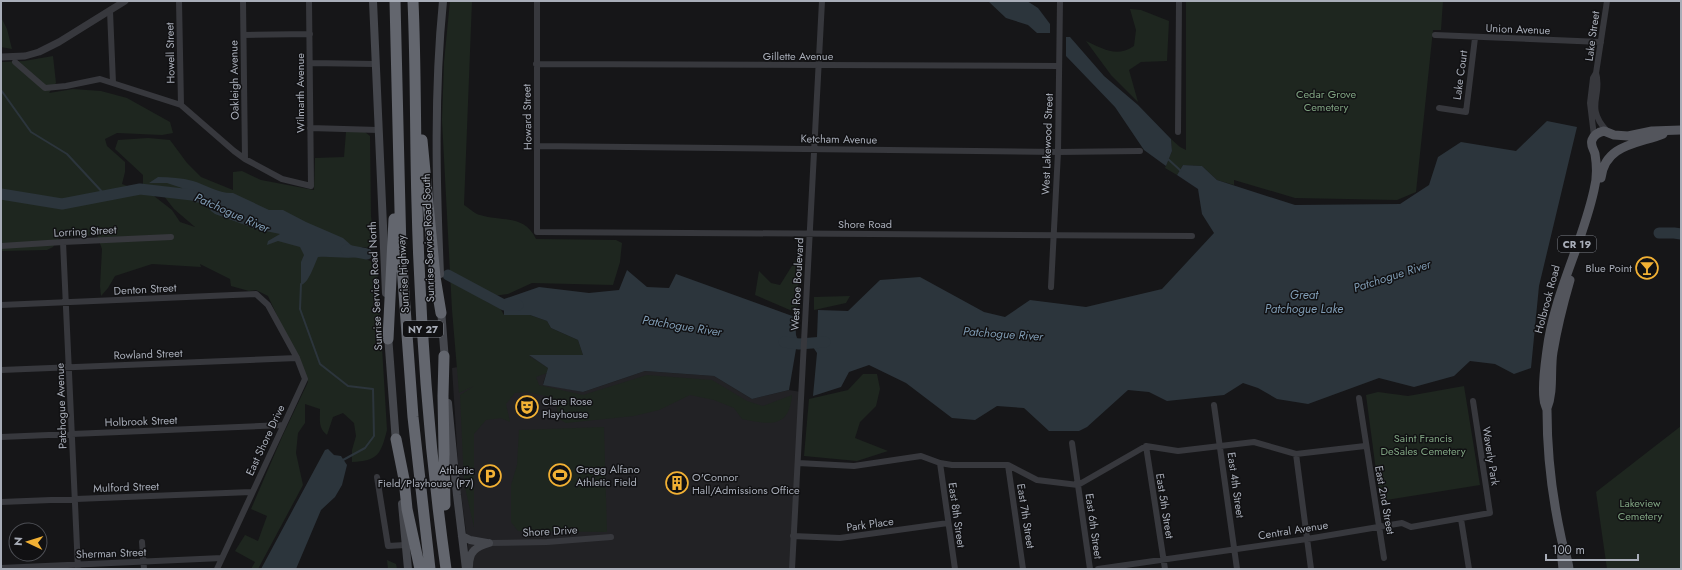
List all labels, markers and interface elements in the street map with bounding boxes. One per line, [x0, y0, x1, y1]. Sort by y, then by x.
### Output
street label: Lake Street [1581, 10, 1603, 62]
street label: Union Avenue [1485, 20, 1551, 38]
street label: Howell Street [161, 22, 179, 84]
street label: Oakleigh Avenue [225, 40, 243, 120]
street label: Gillette Avenue [763, 48, 834, 64]
street label: Lake Court [1449, 49, 1471, 101]
street label: Wilmarth Avenue [292, 53, 308, 133]
street label: Howard Street [518, 83, 536, 150]
park label: Cedar Grove Cemetery [1296, 86, 1356, 115]
street label: West Lakewood Street [1037, 93, 1057, 195]
street label: Ketcham Avenue [801, 130, 878, 148]
street label: Sunrise Service Road South [418, 173, 438, 303]
water label: Patchogue River [192, 188, 273, 238]
street label: Shore Road [838, 216, 892, 232]
street label: Lorring Street [53, 221, 117, 241]
street label: Sunrise Service Road North [364, 221, 386, 351]
street label: Sunrise Highway [393, 235, 413, 313]
road number: CR 19 [1558, 236, 1596, 252]
street label: West Roe Boulevard [787, 237, 807, 331]
water label: Patchogue River [1351, 255, 1434, 297]
bar icon: Blue Point [1634, 255, 1660, 281]
place label: Blue Point [1586, 260, 1632, 276]
street label: Holbrook Road [1530, 263, 1564, 335]
street label: Denton Street [113, 279, 177, 299]
water label: Great Patchogue Lake [1265, 286, 1343, 318]
water label: Patchogue River [641, 311, 724, 341]
road number: NY 27 [403, 321, 443, 337]
water label: Patchogue River [962, 322, 1045, 346]
street label: Rowland Street [113, 345, 183, 363]
street label: Patchogue Avenue [51, 362, 70, 449]
place label: Clare Rose Playhouse [542, 393, 593, 422]
theatre icon: Clare Rose Playhouse [514, 394, 540, 420]
street label: East Shore Drive [242, 402, 289, 478]
street label: Holbrook Street [104, 412, 178, 430]
street label: Waverly Park [1478, 425, 1504, 487]
park label: Saint Francis DeSales Cemetery [1380, 430, 1466, 459]
street label: East 4th Street [1223, 451, 1249, 519]
place label: Gregg Alfano Athletic Field [576, 461, 640, 490]
place label: Athletic Field/Playhouse (P7) [378, 462, 474, 491]
sports icon: Gregg Alfano Athletic Field [547, 462, 573, 488]
parking icon: Athletic Field/Playhouse (P7) [477, 463, 503, 489]
street label: East 2nd Street [1371, 464, 1399, 536]
place label: O'Connor Hall/Admissions Office [692, 469, 800, 498]
building icon: O'Connor Hall/Admissions Office [664, 470, 690, 496]
street label: East 5th Street [1152, 472, 1178, 540]
street label: Mulford Street [93, 478, 160, 496]
street label: East 8th Street [945, 481, 970, 549]
street label: East 7th Street [1013, 482, 1039, 550]
street label: East 6th Street [1081, 492, 1107, 560]
park label: Lakeview Cemetery [1618, 495, 1663, 524]
street label: Park Place [845, 513, 895, 535]
street label: Central Avenue [1257, 517, 1330, 543]
north arrow [8, 522, 48, 562]
street label: Shore Drive [522, 522, 578, 540]
text: N [10, 536, 26, 546]
scale bar [1546, 536, 1638, 562]
text: 100 m [1552, 541, 1585, 559]
street label: Sherman Street [76, 544, 147, 562]

